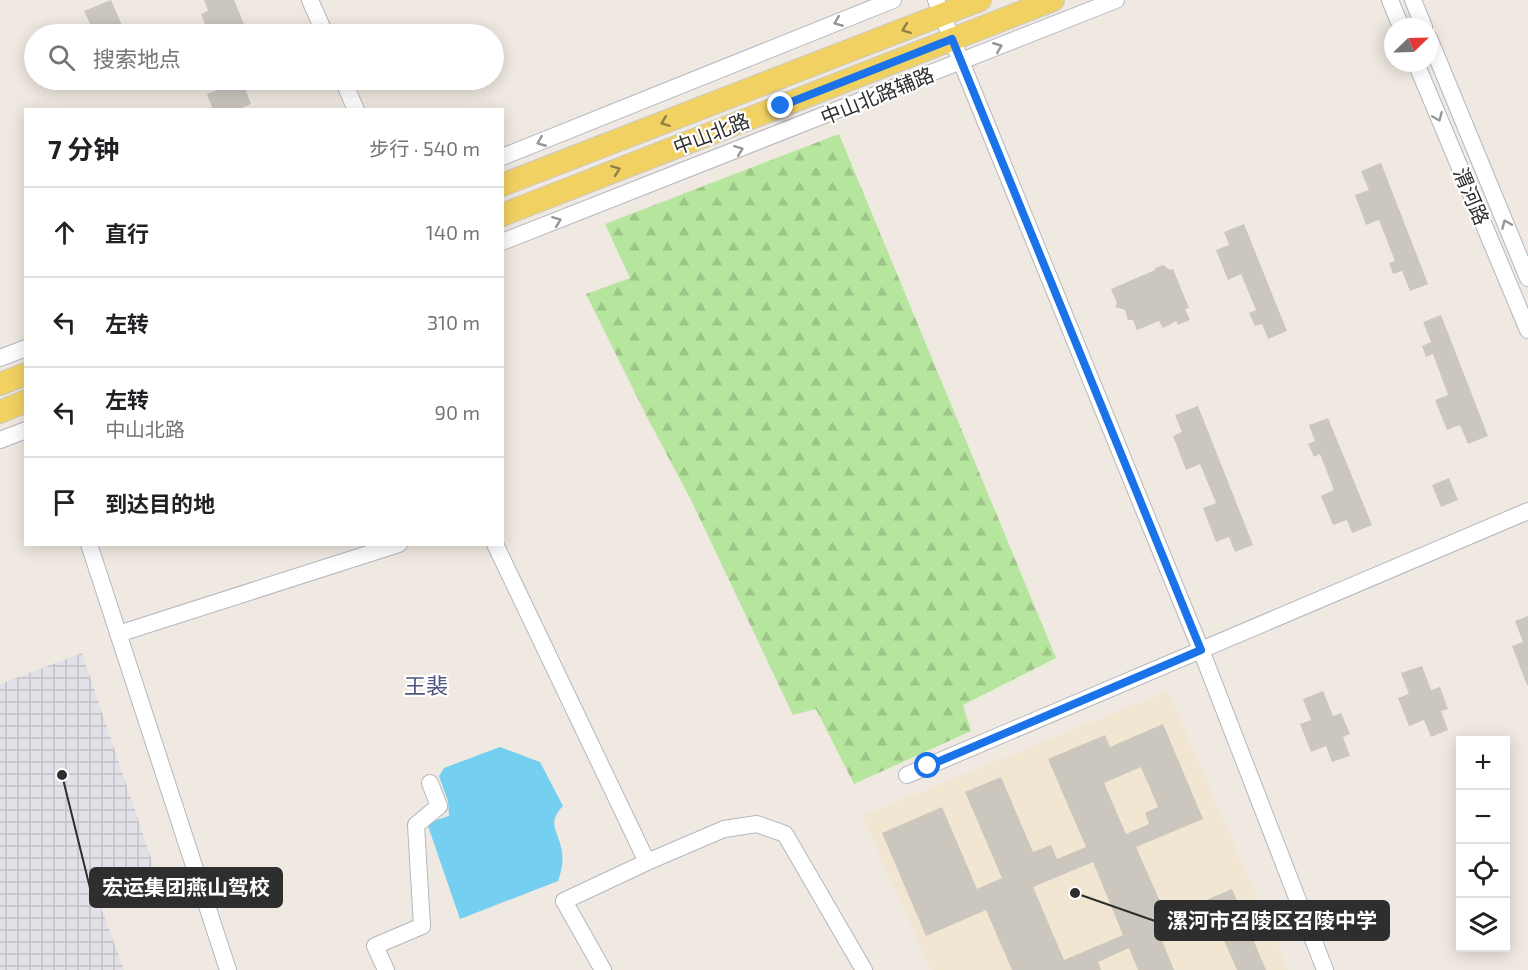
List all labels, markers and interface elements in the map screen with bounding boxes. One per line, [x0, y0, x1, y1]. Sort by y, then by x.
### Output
one-way arrow [834, 15, 845, 27]
north arrow [1384, 18, 1438, 72]
one-way arrow [901, 22, 912, 34]
search box [24, 24, 504, 90]
icon: search [45, 41, 78, 74]
one-way arrow [992, 42, 1003, 54]
text: 搜索地点 [93, 45, 181, 71]
street label: 中山北路辅路 [817, 61, 937, 129]
route end [767, 92, 793, 118]
street label: 中山北路 [669, 107, 753, 159]
one-way arrow [1431, 111, 1443, 122]
one-way arrow [660, 115, 671, 127]
text: 7 分钟 [48, 133, 119, 164]
one-way arrow [536, 135, 547, 147]
text: 步行 · 540 m [369, 136, 480, 160]
one-way arrow [732, 145, 743, 157]
street label: 渭河路 [1449, 164, 1495, 228]
one-way arrow [610, 165, 620, 178]
icon: ahead [48, 216, 81, 249]
one-way arrow [551, 216, 562, 229]
one-way arrow [1501, 219, 1513, 230]
text: 直行 [105, 220, 149, 246]
text: 140 m [426, 220, 480, 244]
icon: left [48, 306, 81, 339]
text: 左转 [105, 310, 149, 336]
text: 310 m [427, 310, 480, 334]
text: 左转 [105, 386, 149, 412]
icon: left [48, 396, 81, 429]
text: 90 m [435, 400, 480, 424]
text: 中山北路 [105, 417, 185, 441]
icon: arrive [48, 486, 81, 519]
text: 到达目的地 [105, 490, 215, 516]
district label: 王裴 [404, 672, 448, 698]
map controls [1456, 736, 1510, 952]
button: + [1456, 736, 1510, 790]
route start [914, 752, 940, 778]
button: − [1456, 790, 1510, 844]
button: locate [1456, 844, 1510, 898]
callout: 宏运集团燕山驾校 [90, 868, 282, 907]
text: 宏运集团燕山驾校 [102, 874, 270, 899]
button: layers [1456, 898, 1510, 952]
callout: 漯河市召陵区召陵中学 [1155, 901, 1389, 940]
text: 漯河市召陵区召陵中学 [1167, 907, 1377, 932]

